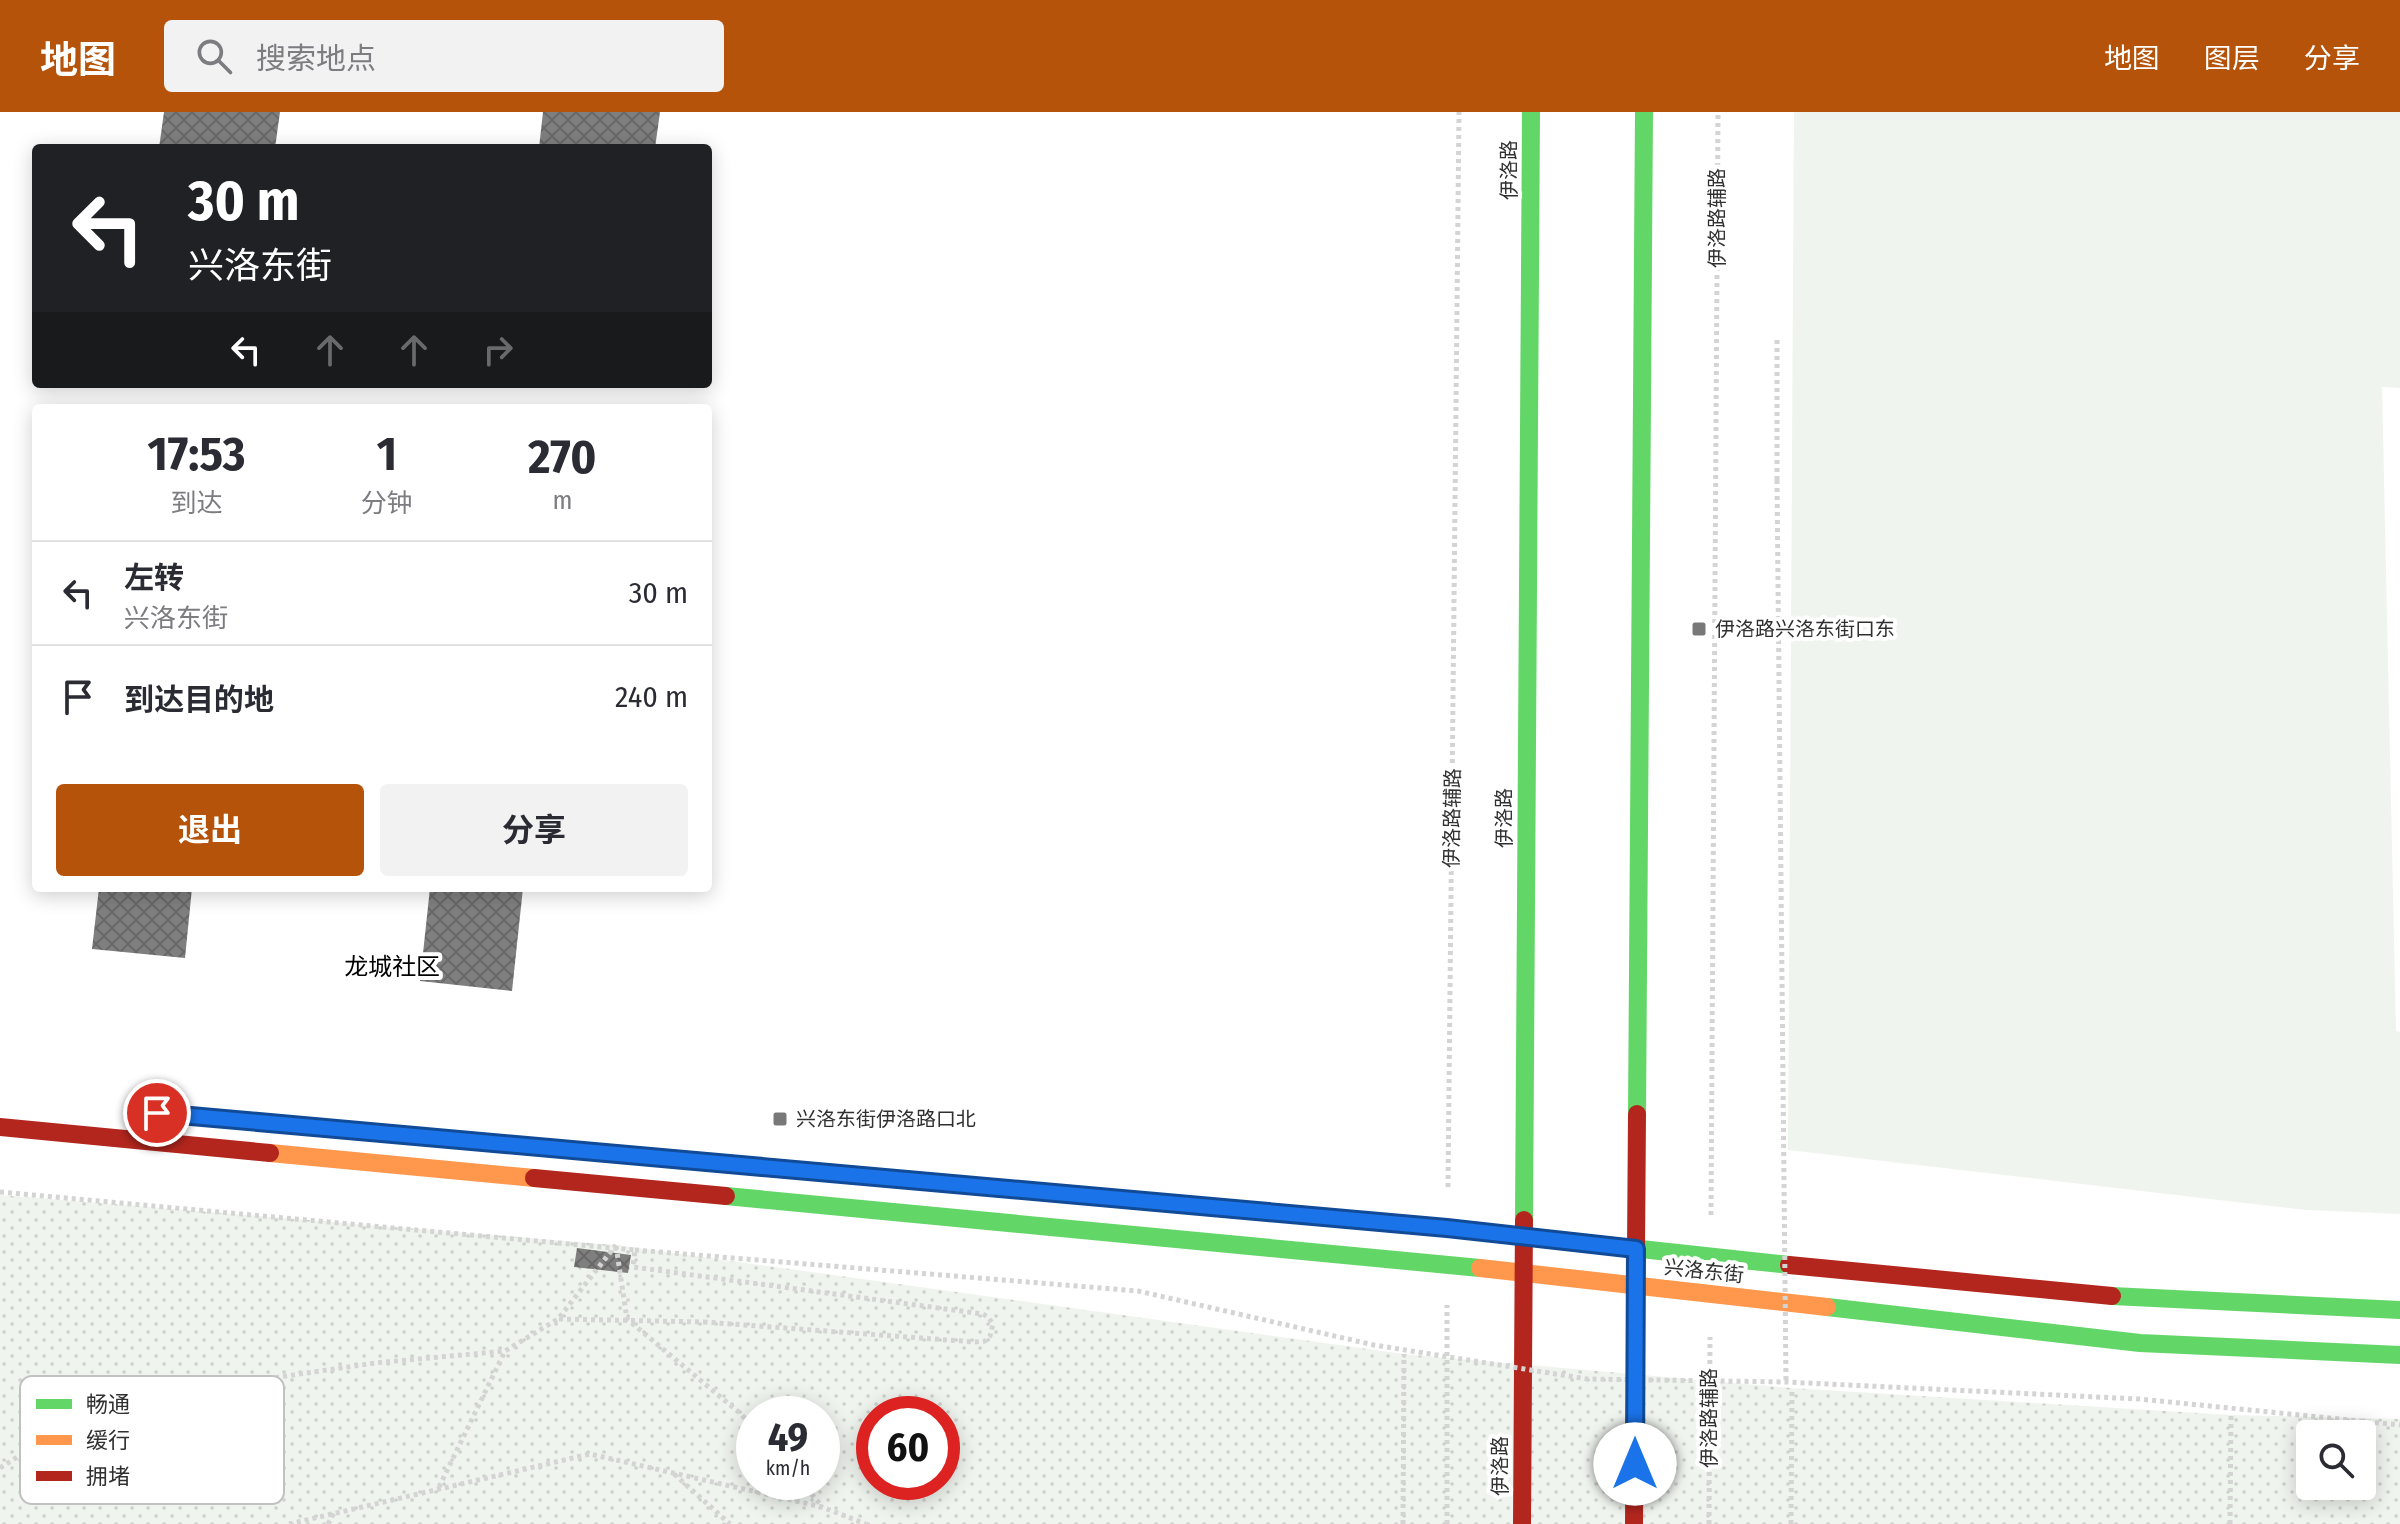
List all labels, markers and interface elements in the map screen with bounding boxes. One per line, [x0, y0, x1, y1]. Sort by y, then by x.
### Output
search box [164, 20, 724, 92]
icon: search [192, 34, 236, 78]
text: 地图 [40, 37, 116, 83]
text: 搜索地点 [256, 41, 376, 77]
text: 地图 [2104, 42, 2160, 75]
text: 图层 [2204, 42, 2260, 75]
text: 分享 [2304, 42, 2360, 75]
street label: 伊洛路 [1497, 140, 1521, 200]
text: 30 m [188, 168, 299, 235]
street label: 伊洛路辅路 [1705, 168, 1729, 268]
icon: left [56, 176, 160, 280]
text: 兴洛东街 [188, 244, 332, 288]
icon: left [224, 328, 268, 372]
icon: ahead [308, 328, 352, 372]
icon: ahead [392, 328, 436, 372]
icon: right [476, 328, 520, 372]
text: 17:53 [147, 425, 245, 483]
text: 1 [377, 425, 397, 483]
text: 270 [528, 428, 597, 486]
text: m [552, 485, 572, 516]
text: 到达 [170, 488, 222, 519]
text: 分钟 [361, 488, 413, 519]
text: 左转 [124, 560, 184, 596]
icon: left [56, 571, 100, 615]
text: 30 m [629, 575, 688, 611]
text: 兴洛东街 [124, 603, 228, 634]
place label: 伊洛路兴洛东街口东 [1715, 617, 1895, 641]
marker: 伊洛路兴洛东街口东 [1690, 620, 1708, 638]
icon: arrive [56, 675, 100, 719]
text: 240 m [615, 679, 688, 715]
text: 到达目的地 [124, 682, 274, 718]
street label: 伊洛路辅路 [1439, 768, 1465, 868]
button: 退出 [56, 784, 364, 876]
button: 分享 [380, 784, 688, 876]
street label: 伊洛路 [1492, 788, 1516, 848]
district label: 龙城社区 [344, 953, 440, 981]
pin [123, 1079, 191, 1147]
icon: arrive [135, 1091, 179, 1135]
place label: 兴洛东街伊洛路口北 [796, 1107, 976, 1131]
marker: 兴洛东街伊洛路口北 [771, 1110, 789, 1128]
street label: 兴洛东街 [1663, 1255, 1745, 1287]
street label: 伊洛路辅路 [1697, 1368, 1721, 1468]
legend [20, 1376, 284, 1504]
text: 畅通 [86, 1391, 130, 1418]
speed limit sign: 60 [856, 1396, 960, 1500]
text: 49 [768, 1414, 808, 1462]
map controls [2296, 1420, 2376, 1500]
button: search [2296, 1420, 2376, 1500]
position arrow [1593, 1422, 1677, 1506]
text: 缓行 [86, 1427, 130, 1454]
street label: 伊洛路 [1488, 1436, 1512, 1496]
text: km/h [766, 1456, 810, 1480]
text: 拥堵 [86, 1463, 130, 1490]

